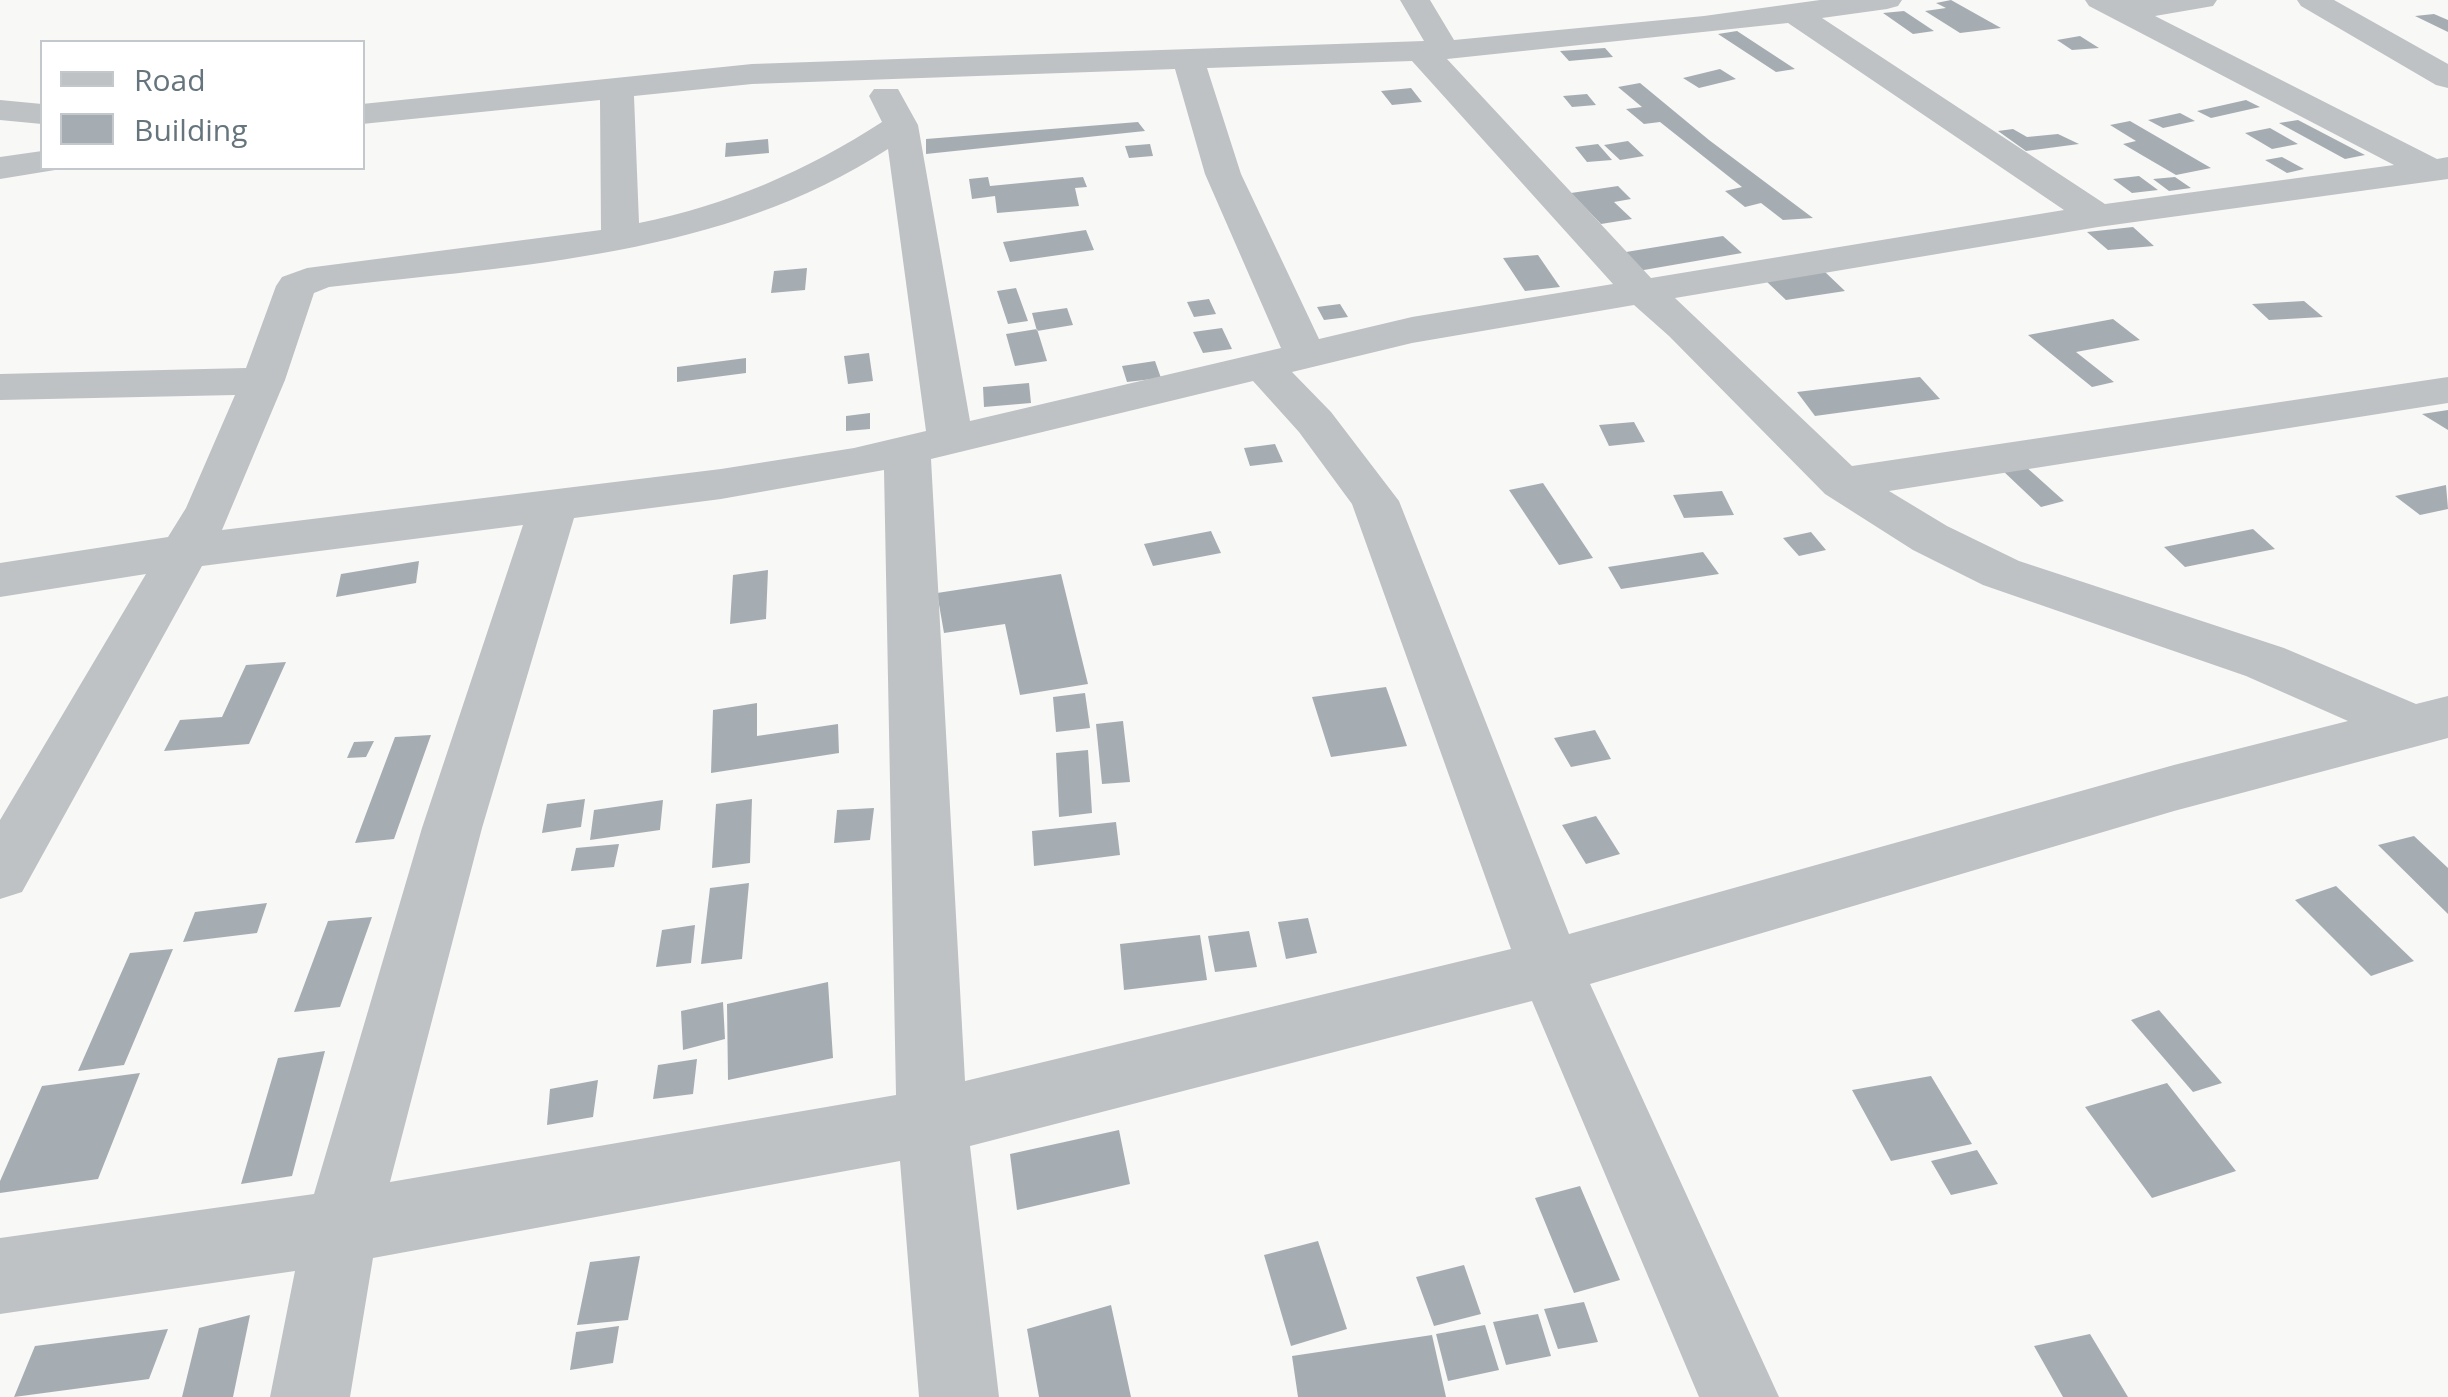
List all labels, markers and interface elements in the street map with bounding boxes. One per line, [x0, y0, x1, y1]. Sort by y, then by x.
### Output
legend [40, 40, 365, 170]
text: Road [134, 59, 206, 100]
text: Building [134, 109, 248, 150]

